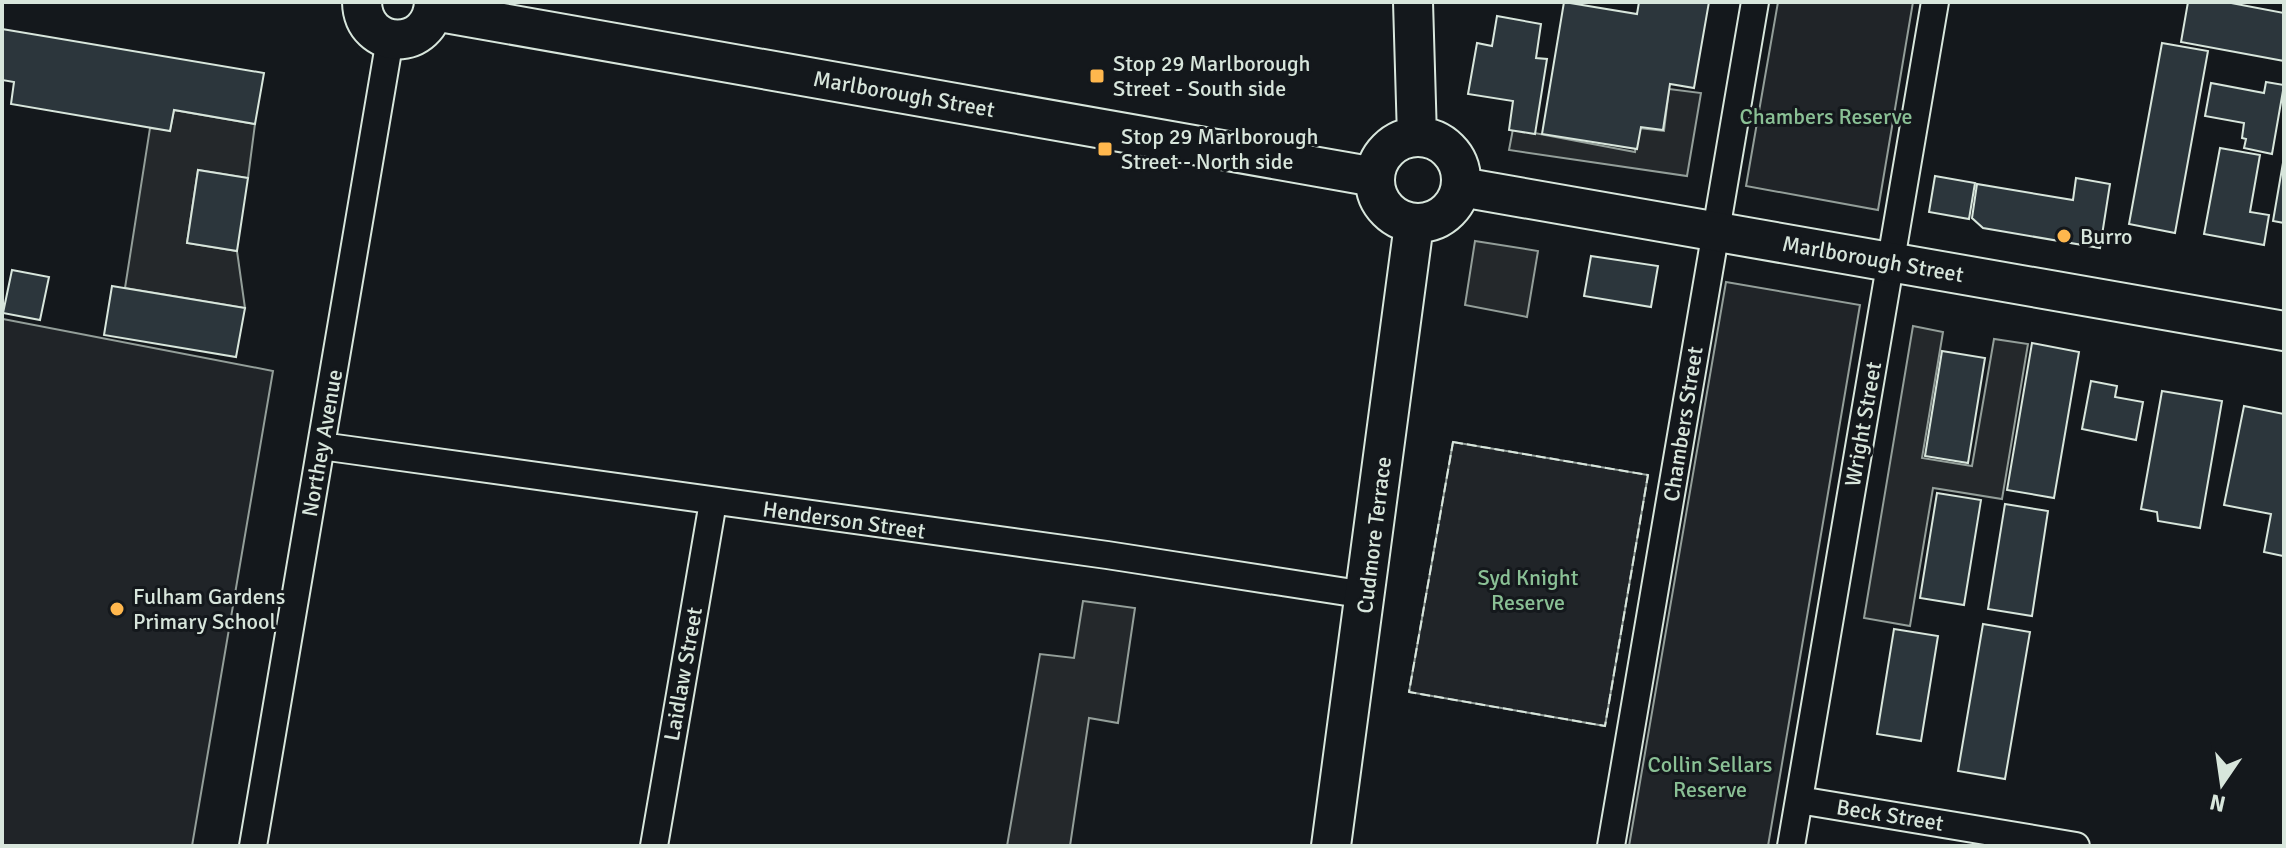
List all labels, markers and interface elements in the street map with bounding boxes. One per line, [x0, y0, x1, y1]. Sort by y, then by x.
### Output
place label: Stop 29 Marlborough Street - South side [1113, 50, 1311, 102]
street label: Marlborough Street [811, 65, 997, 123]
marker: Stop 29 Marlborough Street - South side [1088, 67, 1106, 85]
park label: Chambers Reserve [1739, 103, 1913, 130]
place label: Stop 29 Marlborough Street - North side [1121, 123, 1319, 175]
marker: Stop 29 Marlborough Street - North side [1096, 140, 1114, 158]
place label: Burro [2080, 223, 2133, 250]
marker: Burro [2055, 227, 2073, 245]
street label: Marlborough Street [1780, 230, 1966, 288]
street label: Chambers Street [1657, 344, 1709, 503]
street label: Wright Street [1839, 359, 1887, 489]
street label: Northey Avenue [296, 367, 348, 519]
street label: Cudmore Terrace [1351, 455, 1397, 615]
street label: Henderson Street [761, 495, 927, 545]
park label: Syd Knight Reserve [1478, 564, 1579, 616]
place label: Fulham Gardens Primary School [133, 583, 285, 635]
marker: Fulham Gardens Primary School [108, 600, 126, 618]
street label: Laidlaw Street [658, 605, 708, 743]
north arrow [2182, 744, 2262, 824]
park label: Collin Sellars Reserve [1648, 751, 1772, 803]
text: N [2207, 788, 2228, 818]
street label: Beck Street [1835, 793, 1946, 837]

